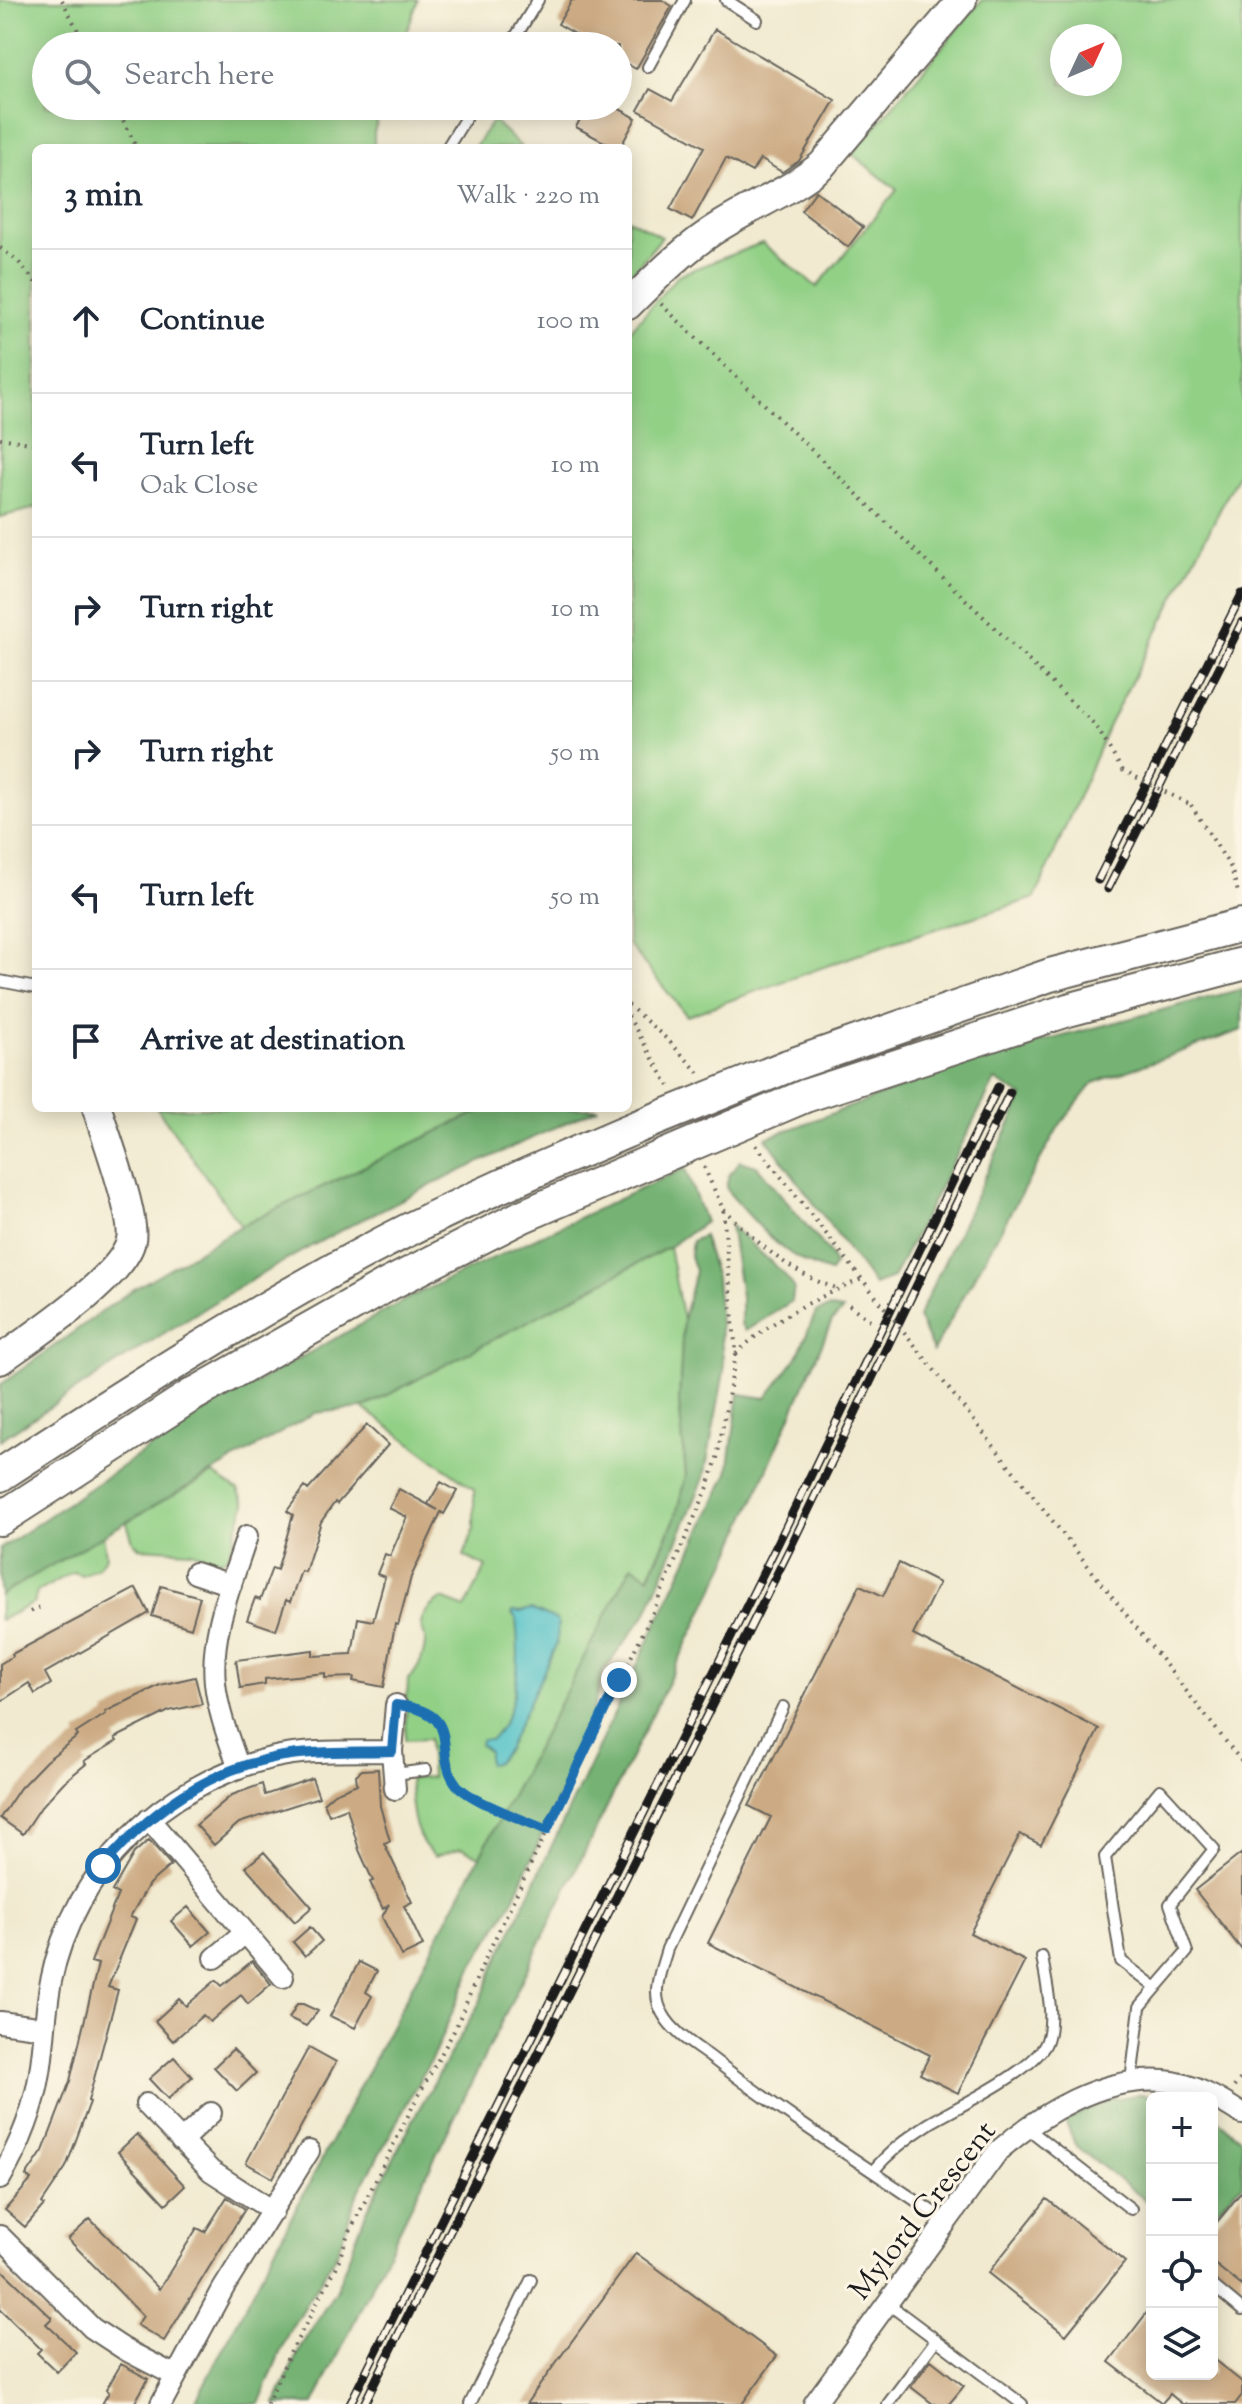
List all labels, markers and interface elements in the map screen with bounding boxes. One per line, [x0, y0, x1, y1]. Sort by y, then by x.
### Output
north arrow [1050, 24, 1122, 96]
search box [32, 32, 632, 120]
icon: search [60, 54, 104, 98]
text: Search here [124, 55, 274, 98]
text: 3 min [64, 172, 143, 221]
text: Walk · 220 m [456, 178, 600, 215]
icon: ahead [64, 299, 108, 343]
text: Continue [140, 300, 265, 343]
text: 100 m [537, 303, 600, 340]
text: Turn left [140, 425, 254, 468]
icon: left [64, 443, 108, 487]
text: 10 m [551, 447, 600, 484]
text: Oak Close [140, 468, 258, 505]
icon: right [64, 587, 108, 631]
text: Turn right [140, 588, 273, 631]
text: 10 m [551, 591, 600, 628]
icon: right [64, 731, 108, 775]
text: Turn right [140, 732, 273, 775]
text: 50 m [550, 735, 600, 772]
icon: left [64, 875, 108, 919]
text: Turn left [140, 876, 254, 919]
text: 50 m [550, 879, 600, 916]
icon: arrive [64, 1019, 108, 1063]
text: Arrive at destination [140, 1020, 405, 1063]
route end [601, 1662, 637, 1698]
route start [85, 1848, 121, 1884]
map controls [1146, 2092, 1218, 2380]
button: + [1146, 2092, 1218, 2164]
street label: Mylord Crescent [840, 2113, 1008, 2310]
button: − [1146, 2164, 1218, 2236]
button: locate [1146, 2236, 1218, 2308]
button: layers [1146, 2308, 1218, 2380]

